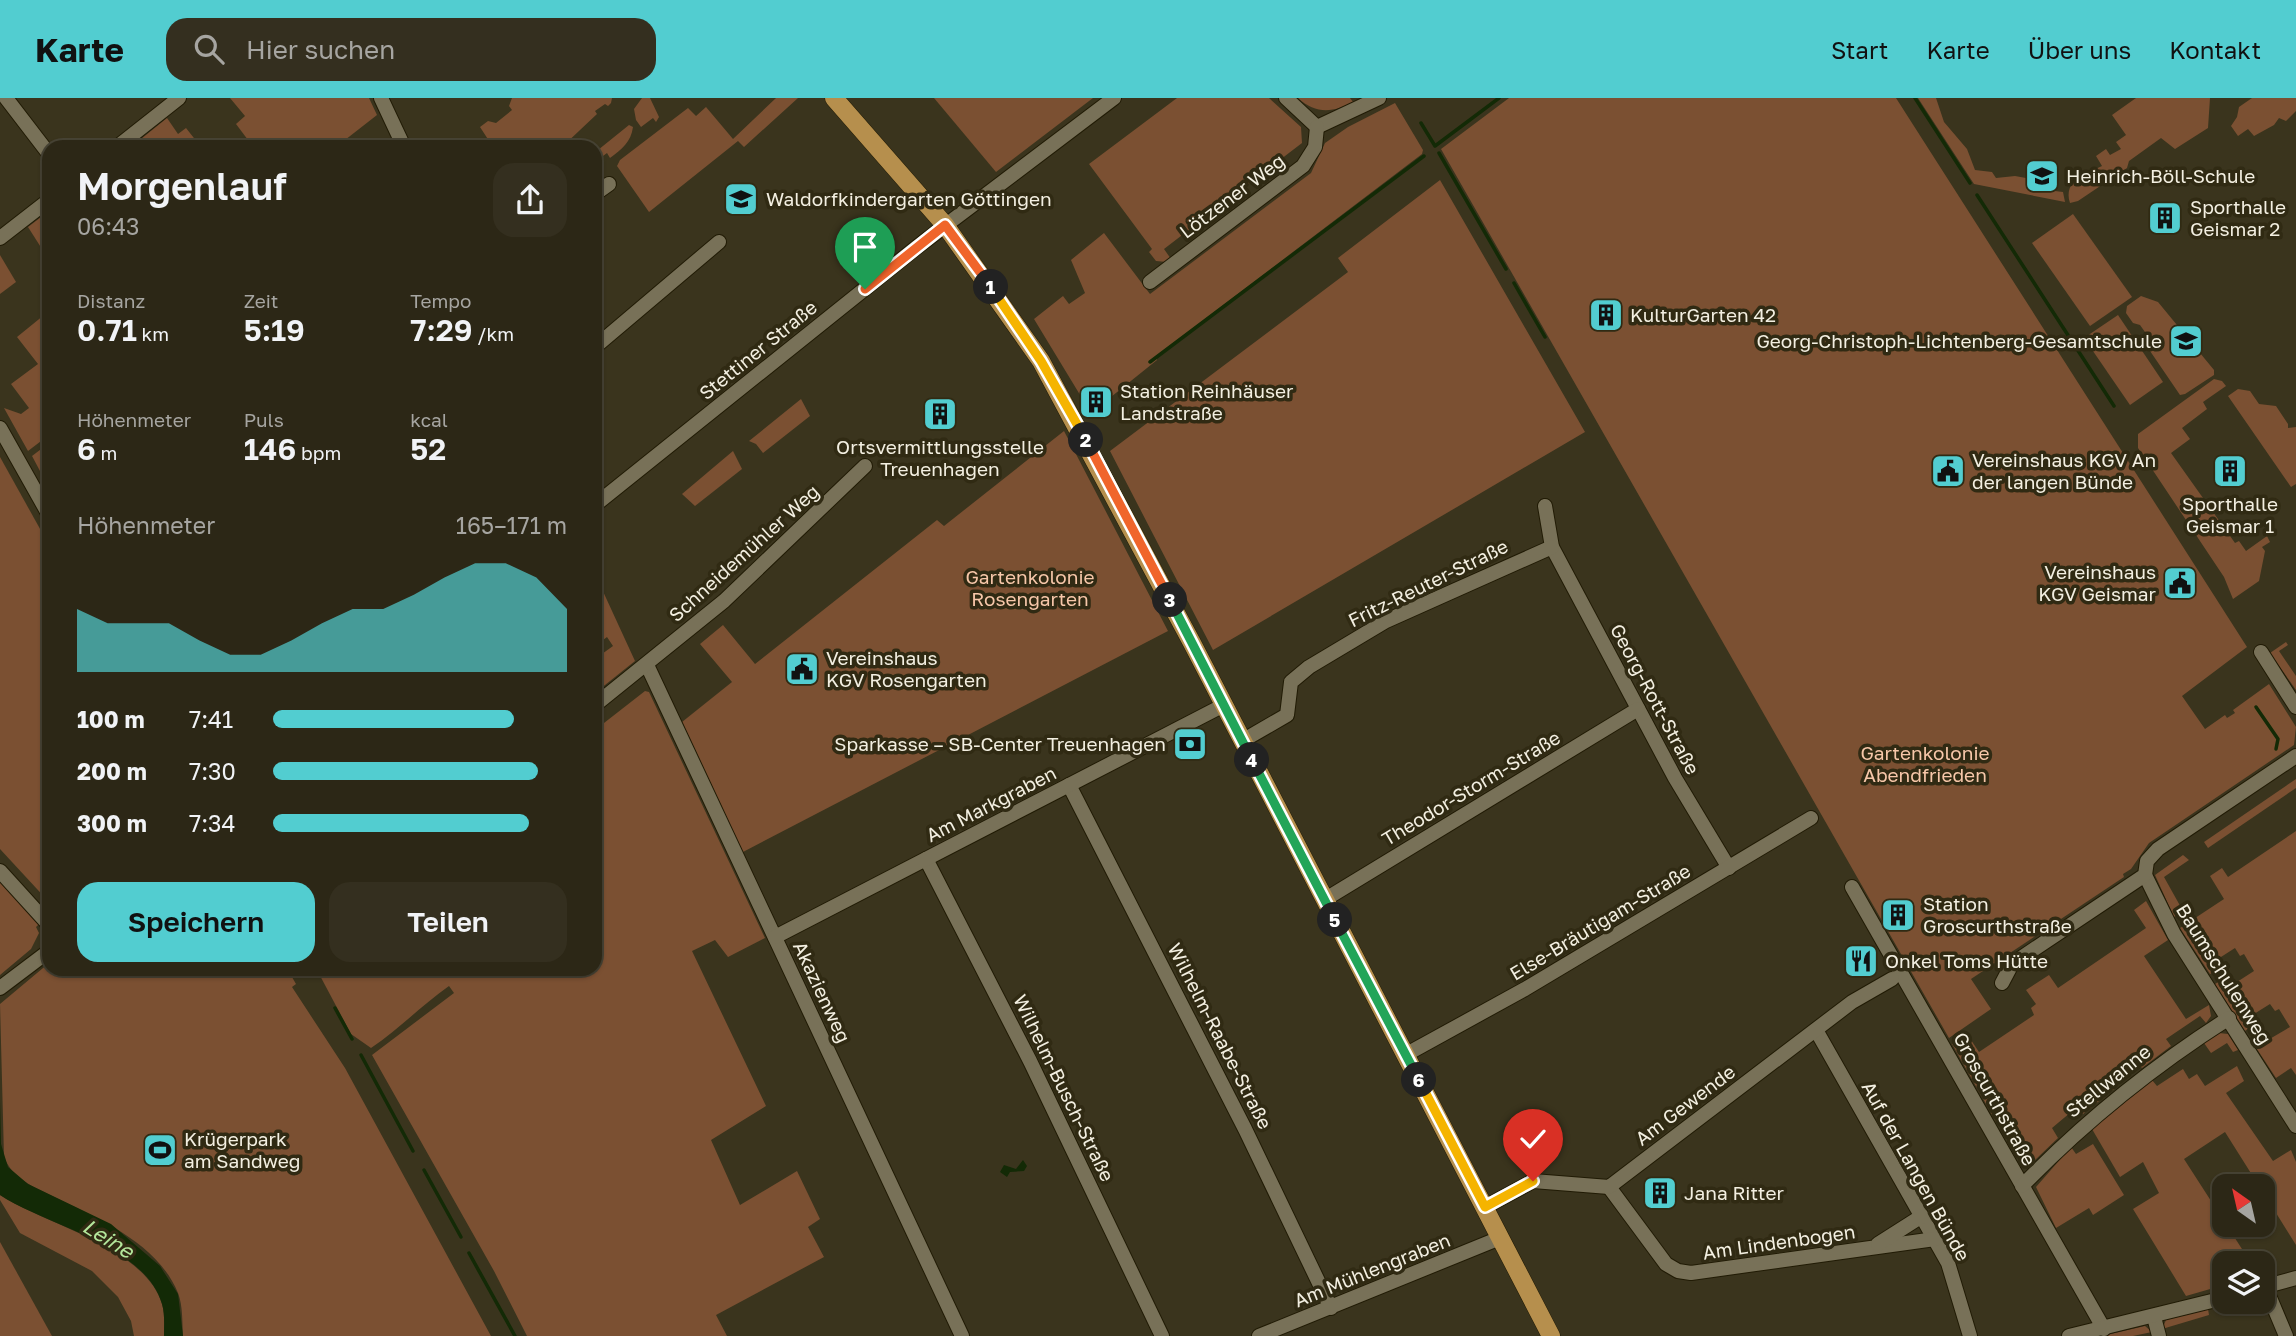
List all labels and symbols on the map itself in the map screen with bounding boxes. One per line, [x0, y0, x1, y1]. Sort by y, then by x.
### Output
street label: Lötzener Weg [1175, 149, 1289, 243]
school or university icon: Heinrich-Böll-Schule [2023, 157, 2061, 195]
place label: Heinrich-Böll-Schule [2066, 164, 2255, 187]
school or university icon: Waldorfkindergarten Göttingen [722, 180, 760, 218]
place label: Waldorfkindergarten Göttingen [766, 187, 1052, 210]
place label: Sporthalle Geismar 2 [2190, 195, 2286, 240]
building icon: Sporthalle Geismar 2 [2146, 199, 2184, 237]
pin [835, 217, 895, 289]
pin: 1 [974, 270, 1009, 304]
street label: Stettiner Straße [694, 295, 821, 404]
building icon: KulturGarten 42 [1587, 296, 1625, 334]
place label: KulturGarten 42 [1630, 303, 1776, 326]
school or university icon: Georg-Christoph-Lichtenberg-Gesamtschule [2167, 322, 2205, 360]
place label: Georg-Christoph-Lichtenberg-Gesamtschule [1756, 329, 2162, 352]
place label: Station Reinhäuser Landstraße [1120, 379, 1294, 424]
building icon: Station Reinhäuser Landstraße [1077, 383, 1115, 421]
building icon: Ortsvermittlungsstelle Treuenhagen [921, 395, 959, 433]
pin: 2 [1068, 422, 1104, 458]
place label: Ortsvermittlungsstelle Treuenhagen [836, 435, 1044, 480]
place label: Vereinshaus KGV An der langen Bünde [1972, 448, 2156, 493]
public building icon: Vereinshaus KGV An der langen Bünde [1929, 452, 1967, 490]
building icon: Sporthalle Geismar 1 [2211, 452, 2249, 490]
street label: Schneidemühler Weg [664, 479, 823, 626]
place label: Sporthalle Geismar 1 [2182, 492, 2278, 537]
street label: Fritz-Reuter-Straße [1344, 534, 1511, 631]
place label: Vereinshaus KGV Geismar [2038, 560, 2157, 605]
public building icon: Vereinshaus KGV Geismar [2161, 564, 2199, 602]
park label: Gartenkolonie Rosengarten [965, 565, 1095, 610]
pin: 3 [1152, 582, 1188, 618]
street label: Georg-Rott-Straße [1606, 620, 1705, 778]
place label: Vereinshaus KGV Rosengarten [826, 646, 987, 691]
public building icon: Vereinshaus KGV Rosengarten [783, 650, 821, 688]
bank icon: Sparkasse – SB-Center Treuenhagen [1171, 725, 1209, 763]
street label: Theodor-Storm-Straße [1377, 725, 1564, 850]
place label: Sparkasse – SB-Center Treuenhagen [834, 732, 1166, 755]
park label: Gartenkolonie Abendfrieden [1860, 741, 1990, 786]
pin: 4 [1234, 742, 1270, 778]
street label: Am Markgraben [922, 761, 1060, 846]
street label: Else-Bräutigam-Straße [1505, 858, 1694, 985]
place label: Station Groscurthstraße [1923, 892, 2072, 937]
building icon: Station Groscurthstraße [1879, 896, 1917, 934]
street label: Baumschulenweg [2172, 899, 2277, 1048]
pin: 5 [1318, 902, 1352, 938]
street label: Akazienweg [789, 937, 856, 1046]
street label: Wilhelm-Raabe-Straße [1163, 939, 1277, 1133]
restaurant icon: Onkel Toms Hütte [1842, 942, 1880, 980]
place label: Onkel Toms Hütte [1885, 949, 2048, 972]
street label: Wilhelm-Busch-Straße [1009, 991, 1120, 1185]
street label: Groscurthstraße [1949, 1028, 2042, 1169]
street label: Stellwanne [2061, 1039, 2155, 1122]
street label: Am Gewende [1630, 1060, 1739, 1150]
pin: 6 [1402, 1062, 1436, 1098]
street label: Auf der Langen Bünde [1858, 1077, 1975, 1264]
pin [1503, 1109, 1563, 1181]
place label: Krügerpark am Sandweg [184, 1127, 300, 1172]
sports icon: Krügerpark am Sandweg [141, 1131, 179, 1169]
building icon: Jana Ritter [1641, 1174, 1679, 1212]
north arrow [2212, 1174, 2275, 1237]
place label: Jana Ritter [1684, 1181, 1784, 1204]
water label: Leine [78, 1213, 140, 1265]
street label: Am Lindenbogen [1701, 1219, 1857, 1264]
street label: Am Mühlengraben [1290, 1228, 1453, 1311]

